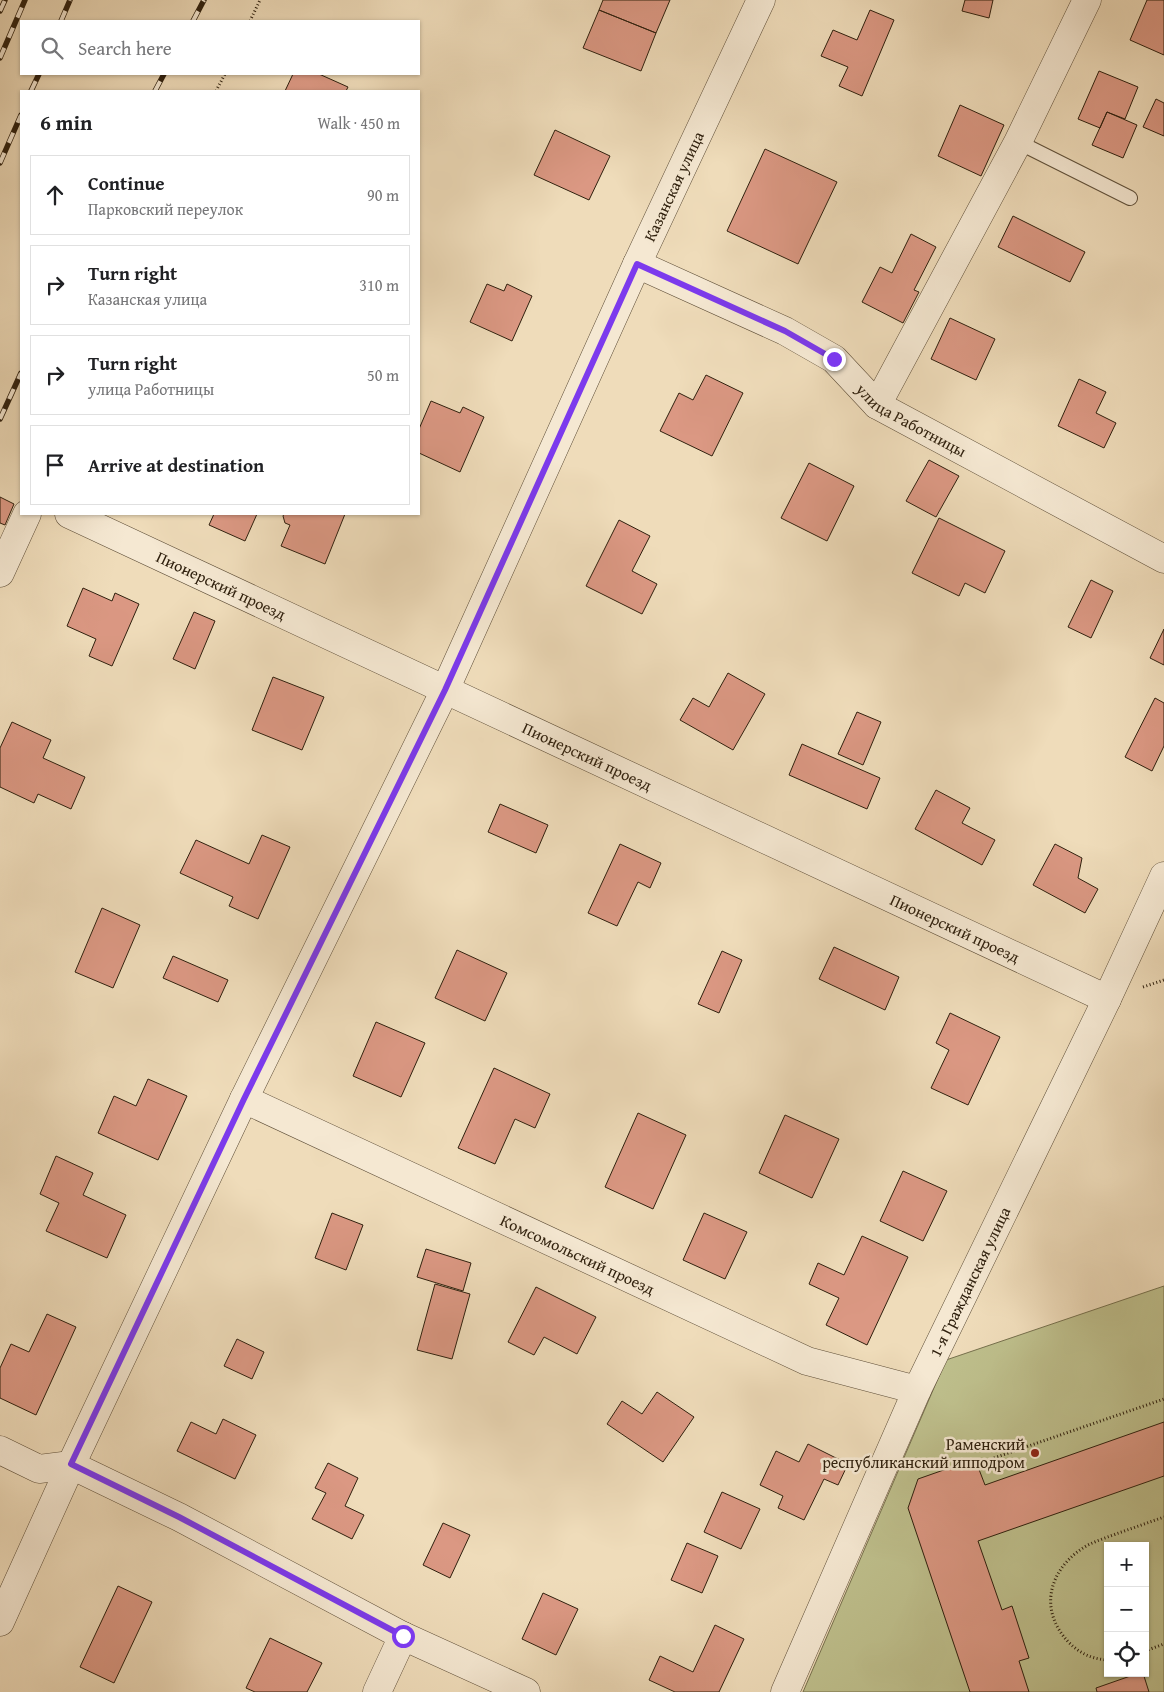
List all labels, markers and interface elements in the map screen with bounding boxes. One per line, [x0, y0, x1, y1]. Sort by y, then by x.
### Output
search box [20, 20, 420, 75]
icon: search [38, 34, 66, 62]
text: Search here [78, 34, 172, 62]
text: 6 min [40, 107, 92, 138]
text: Walk · 450 m [317, 111, 400, 135]
street label: Казанская улица [637, 127, 710, 245]
text: Continue [88, 169, 165, 197]
icon: ahead [41, 181, 69, 209]
text: 90 m [367, 183, 399, 207]
text: Парковский переулок [88, 197, 243, 221]
text: Turn right [88, 259, 177, 287]
icon: right [41, 271, 69, 299]
text: 310 m [359, 273, 399, 297]
text: Казанская улица [88, 287, 207, 311]
route end [823, 348, 846, 371]
text: Turn right [88, 349, 177, 377]
icon: right [41, 361, 69, 389]
text: 50 m [367, 363, 399, 387]
text: улица Работницы [88, 377, 214, 401]
street label: улица Работницы [850, 377, 971, 463]
icon: arrive [41, 451, 69, 479]
text: Arrive at destination [88, 451, 264, 479]
street label: Пионерский проезд [152, 545, 290, 626]
street label: Пионерский проезд [519, 716, 656, 797]
street label: Пионерский проезд [886, 887, 1024, 969]
street label: 1-я Гражданская улица [923, 1202, 1016, 1361]
street label: Комсомольский проезд [497, 1208, 659, 1301]
place label: Раменский республиканский ипподром [822, 1432, 1025, 1474]
marker: Раменский республиканский ипподром [1029, 1447, 1041, 1459]
map controls [1104, 1542, 1149, 1677]
button: + [1104, 1542, 1149, 1587]
button: − [1104, 1587, 1149, 1632]
route start [392, 1625, 415, 1648]
button: locate [1104, 1632, 1149, 1677]

